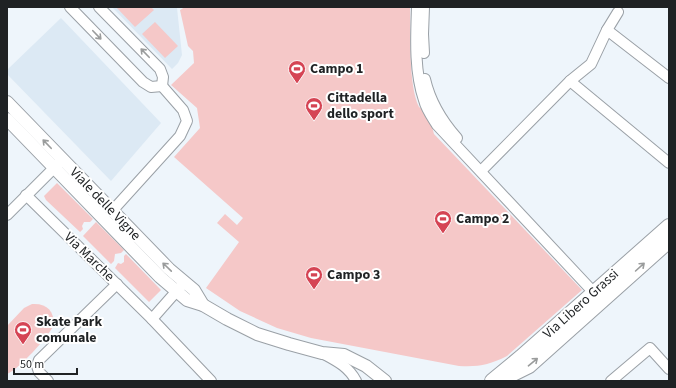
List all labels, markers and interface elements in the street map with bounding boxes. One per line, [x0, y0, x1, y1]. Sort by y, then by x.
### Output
one-way arrow [92, 30, 102, 40]
one-way arrow [140, 48, 149, 58]
sports icon: Campo 1 [287, 59, 307, 84]
place label: Campo 1 [310, 59, 364, 79]
place label: Cittadella dello sport [327, 88, 394, 124]
sports icon: Cittadella dello sport [304, 96, 324, 121]
one-way arrow [42, 139, 52, 149]
street label: Viale delle Vigne [65, 163, 145, 245]
sports icon: Campo 2 [433, 209, 453, 234]
place label: Campo 2 [456, 209, 510, 229]
street label: Via Marche [59, 228, 119, 286]
one-way arrow [162, 262, 172, 272]
one-way arrow [635, 262, 645, 271]
street label: Via Libero Grassi [539, 264, 623, 344]
sports icon: Campo 3 [304, 265, 324, 290]
place label: Campo 3 [327, 265, 381, 285]
place label: Skate Park comunale [36, 312, 102, 348]
sports icon: Skate Park comunale [13, 320, 33, 345]
scale bar [14, 350, 77, 376]
text: 50 m [20, 356, 44, 373]
one-way arrow [527, 358, 538, 367]

